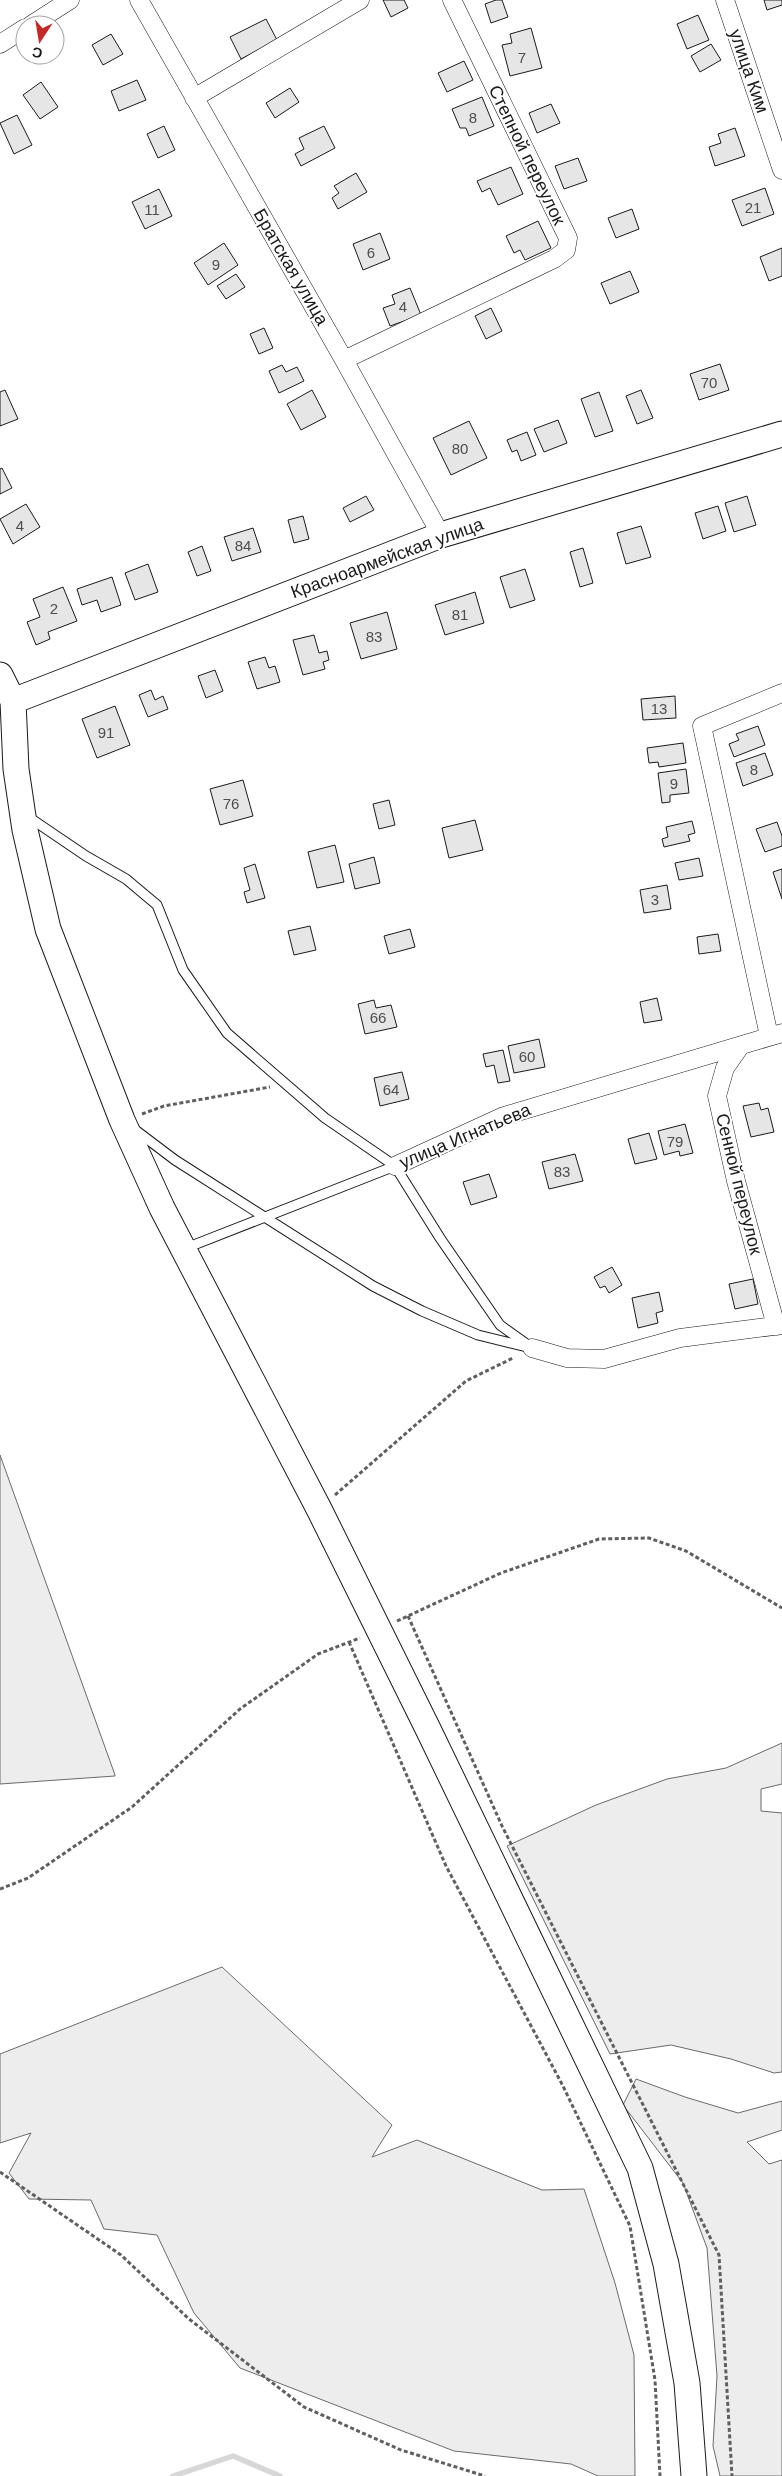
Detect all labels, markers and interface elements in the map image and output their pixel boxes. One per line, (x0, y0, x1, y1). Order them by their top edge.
north arrow (15, 15, 65, 65)
street label: улица Ким (725, 26, 773, 116)
text: С (31, 44, 44, 62)
house number: 7 (518, 49, 526, 66)
street label: Степной переулок (485, 82, 569, 228)
house number: 8 (469, 109, 477, 126)
house number: 21 (745, 199, 761, 216)
house number: 11 (144, 201, 160, 218)
street label: Братская улица (250, 205, 333, 330)
house number: 6 (367, 244, 375, 261)
house number: 9 (212, 256, 220, 273)
house number: 4 (399, 298, 407, 315)
house number: 70 (701, 374, 717, 391)
house number: 80 (452, 440, 468, 457)
street label: Красноармейская улица (288, 513, 487, 602)
house number: 4 (16, 517, 24, 534)
house number: 84 (235, 537, 251, 554)
house number: 2 (50, 600, 58, 617)
house number: 81 (452, 606, 468, 623)
house number: 83 (366, 628, 382, 645)
house number: 13 (651, 700, 667, 717)
house number: 91 (98, 724, 114, 741)
house number: 8 (750, 761, 758, 778)
house number: 9 (670, 775, 678, 792)
house number: 76 (223, 795, 239, 812)
house number: 3 (651, 891, 659, 908)
house number: 66 (370, 1009, 386, 1026)
house number: 60 (519, 1048, 535, 1065)
house number: 64 (383, 1081, 399, 1098)
street label: улица Игнатьева (396, 1099, 535, 1173)
street label: Сенной переулок (712, 1111, 766, 1257)
house number: 79 (667, 1133, 683, 1150)
house number: 83 (554, 1163, 570, 1180)

